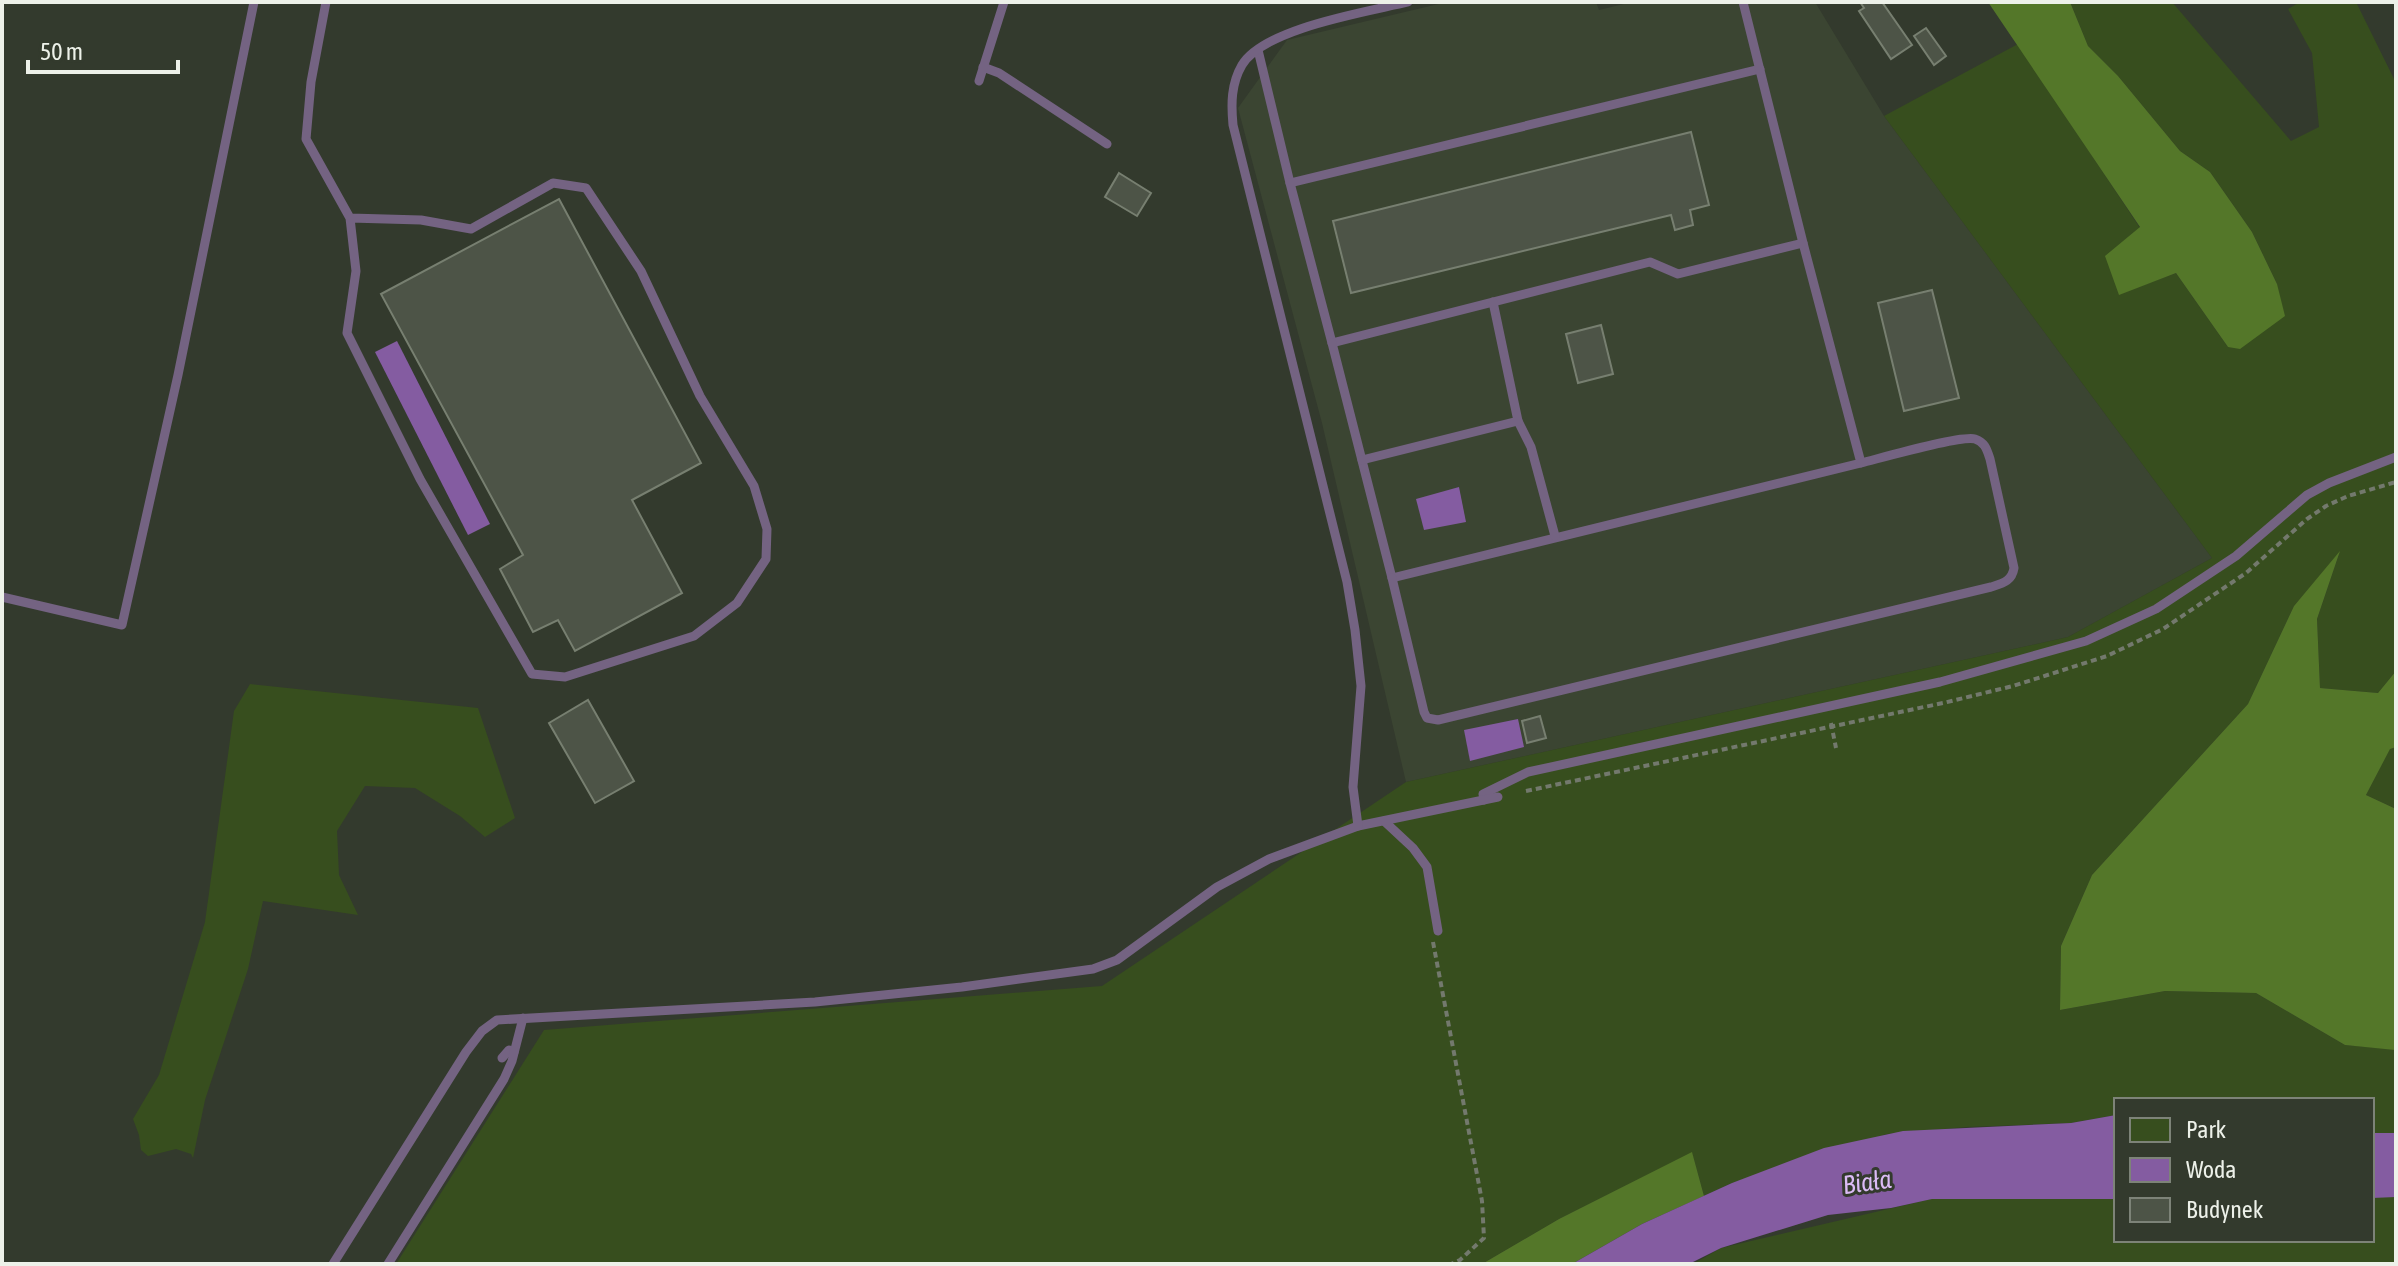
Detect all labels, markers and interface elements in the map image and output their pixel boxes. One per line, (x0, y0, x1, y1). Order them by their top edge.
scale bar (28, 24, 178, 74)
text: 50 m (40, 38, 83, 65)
legend (2114, 1098, 2374, 1242)
text: Park (2186, 1116, 2227, 1143)
text: Woda (2186, 1156, 2237, 1183)
water label: Biała (1841, 1164, 1893, 1200)
text: Budynek (2186, 1196, 2264, 1223)

